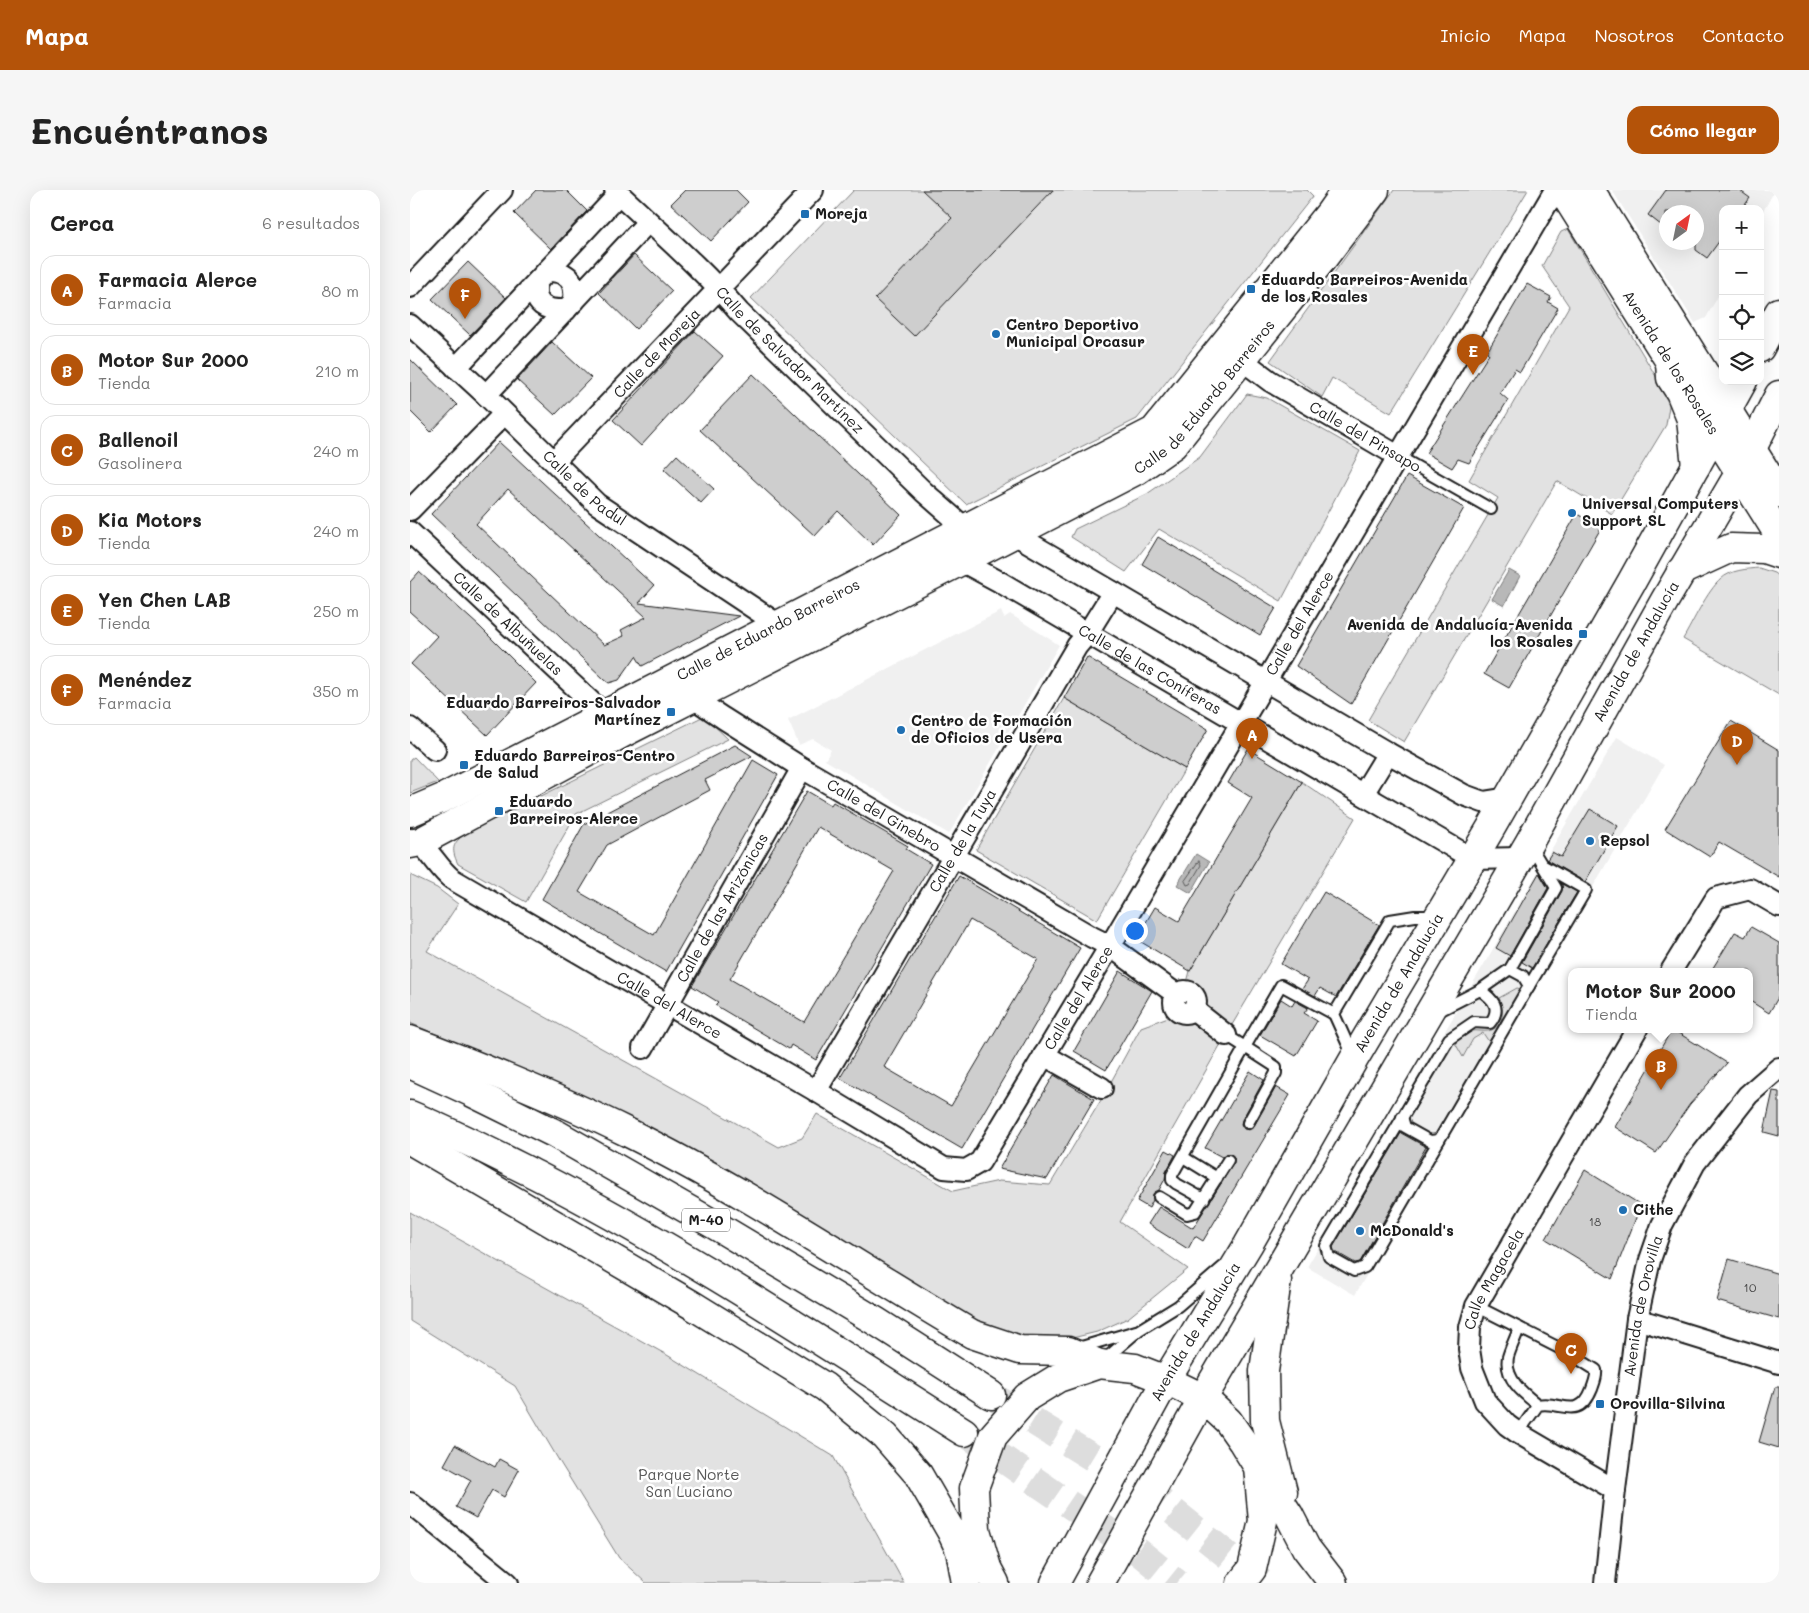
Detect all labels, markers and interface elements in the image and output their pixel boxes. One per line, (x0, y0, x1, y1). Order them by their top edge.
text: Mapa (25, 20, 89, 51)
text: Inicio (1440, 23, 1491, 47)
text: Mapa (1519, 23, 1566, 47)
text: Nosotros (1594, 23, 1674, 47)
text: Contacto (1702, 23, 1784, 47)
button: Cómo llegar (1627, 106, 1779, 154)
text: Encuéntranos (30, 107, 269, 153)
place label: Moreja (815, 203, 868, 223)
north arrow (1659, 205, 1704, 250)
map controls (1719, 205, 1764, 385)
button: + (1719, 205, 1764, 250)
marker: Moreja (799, 208, 811, 220)
text: Cerca (50, 209, 115, 236)
text: 6 resultados (262, 212, 360, 233)
button: − (1719, 250, 1764, 295)
text: Farmacia Alerce (98, 267, 257, 292)
place label: Eduardo Barreiros-Avenida de los Rosales (1261, 269, 1468, 306)
pin: F (449, 278, 481, 319)
text: A (61, 280, 73, 301)
text: 80 m (322, 280, 359, 301)
street label: Calle de Salvador Martínez (712, 282, 869, 437)
marker: Eduardo Barreiros-Avenida de los Rosales (1245, 283, 1257, 295)
street label: Avenida de los Rosales (1619, 286, 1724, 438)
text: Farmacia (98, 292, 172, 313)
button: locate (1719, 295, 1764, 340)
street label: Calle de Moreja (608, 303, 704, 402)
place label: Centro Deportivo Municipal Orcasur (1006, 314, 1145, 351)
street label: Calle de Eduardo Barreiros (1129, 315, 1279, 478)
marker: Centro Deportivo Municipal Orcasur (990, 328, 1002, 340)
pin: E (1457, 334, 1489, 375)
button: layers (1719, 340, 1764, 385)
text: Motor Sur 2000 (98, 347, 248, 372)
text: B (62, 360, 72, 381)
text: 210 m (315, 360, 359, 381)
text: Tienda (98, 372, 151, 393)
street label: Calle del Pinsapo (1306, 396, 1425, 476)
text: Ballenoil (98, 427, 178, 452)
text: C (61, 440, 73, 461)
text: 240 m (313, 440, 359, 461)
street label: Calle de Padul (539, 445, 630, 530)
text: Gasolinera (98, 452, 183, 473)
place label: Universal Computers Support SL (1582, 493, 1739, 530)
text: Kia Motors (98, 507, 202, 532)
marker: Universal Computers Support SL (1566, 507, 1578, 519)
text: D (61, 520, 73, 541)
text: 240 m (313, 520, 359, 541)
text: Tienda (98, 532, 151, 553)
street label: Calle de Albuñuelas (449, 567, 568, 679)
street label: Calle del Alerce (1260, 567, 1338, 679)
street label: Calle de Eduardo Barreiros (673, 574, 863, 685)
street label: Avenida de Andalucía (1588, 577, 1683, 725)
text: Yen Chen LAB (98, 587, 231, 612)
text: E (62, 600, 72, 621)
text: 250 m (313, 600, 359, 621)
text: Tienda (98, 612, 151, 633)
place label: Avenida de Andalucía-Avenida los Rosales (1347, 614, 1573, 651)
street label: Calle de las Coníferas (1075, 619, 1225, 719)
marker: Avenida de Andalucía-Avenida los Rosales (1577, 628, 1589, 640)
text: Menéndez (98, 667, 192, 692)
text: F (62, 680, 72, 701)
text: 350 m (313, 680, 359, 701)
text: Farmacia (98, 692, 172, 713)
place label: Eduardo Barreiros-Salvador Martínez (446, 692, 662, 729)
marker: Eduardo Barreiros-Salvador Martínez (665, 706, 677, 718)
place label: Centro de Formación de Oficios de Usera (911, 710, 1072, 747)
pin: A (1236, 718, 1268, 759)
marker: Centro de Formación de Oficios de Usera (895, 724, 907, 736)
pin: D (1721, 724, 1753, 765)
place label: Eduardo Barreiros-Centro de Salud (474, 745, 675, 782)
marker: Eduardo Barreiros-Centro de Salud (458, 759, 470, 771)
street label: Calle del Ginebro (824, 774, 945, 856)
street label: Calle de la Tuya (924, 785, 1000, 896)
place label: Eduardo Barreiros-Alerce (509, 791, 638, 828)
marker: Eduardo Barreiros-Alerce (493, 805, 505, 817)
street label: Calle de las Arizónicas (671, 829, 772, 986)
place label: Repsol (1600, 830, 1650, 850)
marker: Repsol (1584, 835, 1596, 847)
street label: Avenida de Andalucía (1349, 909, 1447, 1056)
your location (1122, 918, 1148, 944)
street label: Calle del Alerce (1039, 942, 1117, 1053)
street label: Calle del Alerce (614, 966, 726, 1043)
popup (1568, 968, 1753, 1033)
text: Motor Sur 2000 (1585, 978, 1736, 1003)
text: Tienda (1585, 1003, 1638, 1024)
pin: B (1645, 1049, 1677, 1090)
place label: Cithe (1633, 1199, 1674, 1219)
marker: Cithe (1617, 1204, 1629, 1216)
road number: M-40 (682, 1208, 730, 1232)
house number: 18 (1589, 1213, 1601, 1229)
place label: McDonald's (1370, 1220, 1454, 1240)
street label: Calle Magacela (1459, 1224, 1528, 1332)
marker: McDonald's (1354, 1225, 1366, 1237)
street label: Avenida de Orovilla (1619, 1232, 1667, 1378)
street label: Avenida de Andalucía (1145, 1258, 1244, 1404)
house number: 10 (1744, 1279, 1757, 1295)
pin: C (1555, 1333, 1587, 1374)
place label: Orovilla-Silvina (1610, 1393, 1725, 1413)
marker: Orovilla-Silvina (1594, 1398, 1606, 1410)
park label: Parque Norte San Luciano (638, 1464, 740, 1501)

